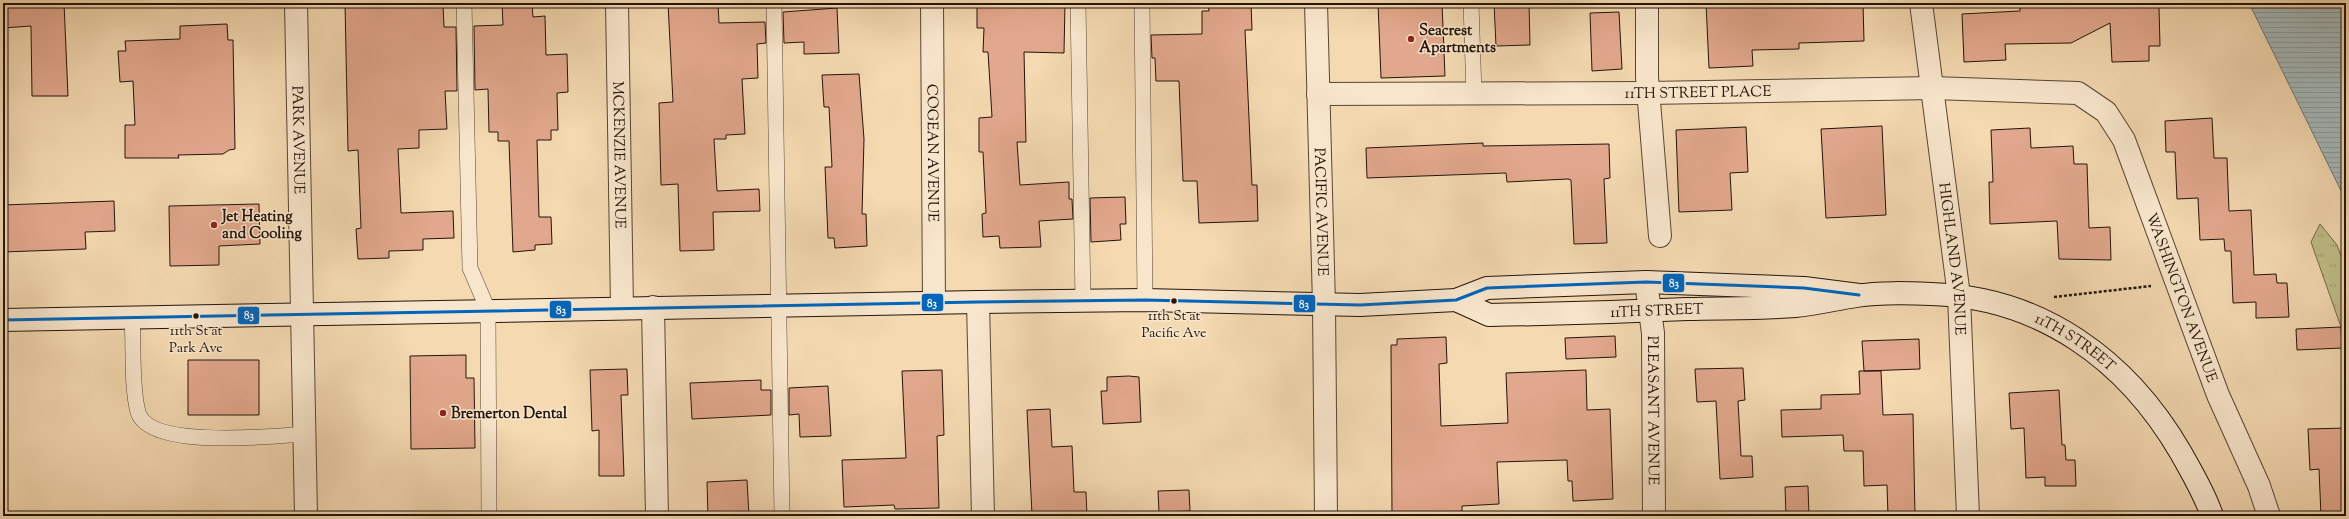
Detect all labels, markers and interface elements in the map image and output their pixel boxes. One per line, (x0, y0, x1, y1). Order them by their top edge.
place label: Seacrest Apartments (1419, 21, 1496, 59)
marker: Seacrest Apartments (1406, 34, 1416, 44)
street label: MCKENZIE AVENUE (606, 81, 630, 229)
street label: 11TH STREET PLACE (1625, 82, 1772, 105)
street label: COGEAN AVENUE (921, 84, 942, 222)
street label: PARK AVENUE (286, 85, 309, 195)
street label: PACIFIC AVENUE (1308, 147, 1332, 277)
street label: HIGHLAND AVENUE (1932, 181, 1970, 336)
place label: Jet Heating and Cooling (221, 207, 302, 245)
street label: WASHINGTON AVENUE (2140, 210, 2221, 386)
marker: Jet Heating and Cooling (209, 220, 219, 230)
line badge: 83 (1662, 273, 1685, 293)
text: 83 (1669, 276, 1680, 292)
line badge: 83 (921, 293, 944, 312)
line badge: 83 (1293, 294, 1316, 313)
text: 83 (927, 296, 938, 312)
marker: 11th St at Pacific Ave (1169, 296, 1179, 306)
text: 83 (1299, 297, 1310, 313)
line badge: 83 (549, 300, 572, 319)
street label: 11TH STREET (1610, 300, 1704, 324)
text: 83 (556, 303, 567, 319)
line badge: 83 (237, 306, 260, 325)
place label: 11th St at Pacific Ave (1141, 307, 1207, 344)
text: 83 (244, 308, 255, 324)
street label: 11TH STREET (2031, 309, 2120, 378)
marker: 11th St at Park Ave (191, 311, 201, 321)
place label: 11th St at Park Ave (169, 322, 223, 359)
street label: PLEASANT AVENUE (1641, 336, 1663, 485)
place label: Bremerton Dental (451, 404, 568, 425)
marker: Bremerton Dental (438, 408, 448, 418)

